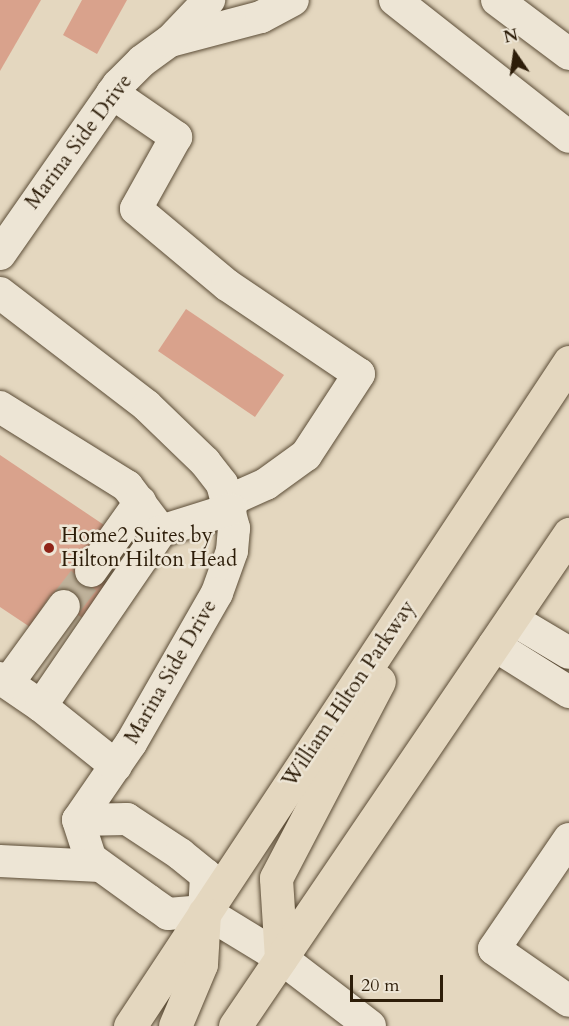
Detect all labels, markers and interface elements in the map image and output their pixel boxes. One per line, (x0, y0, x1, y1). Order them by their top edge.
north arrow (485, 24, 545, 84)
text: N (502, 24, 520, 49)
street label: Marina Side Drive (20, 69, 138, 215)
place label: Home2 Suites by Hilton Hilton Head (61, 523, 237, 573)
marker: Home2 Suites by Hilton Hilton Head (42, 541, 56, 555)
street label: Marina Side Drive (119, 595, 223, 749)
street label: William Hilton Parkway (277, 596, 421, 792)
scale bar (353, 963, 446, 1001)
text: 20 m (361, 973, 400, 998)

